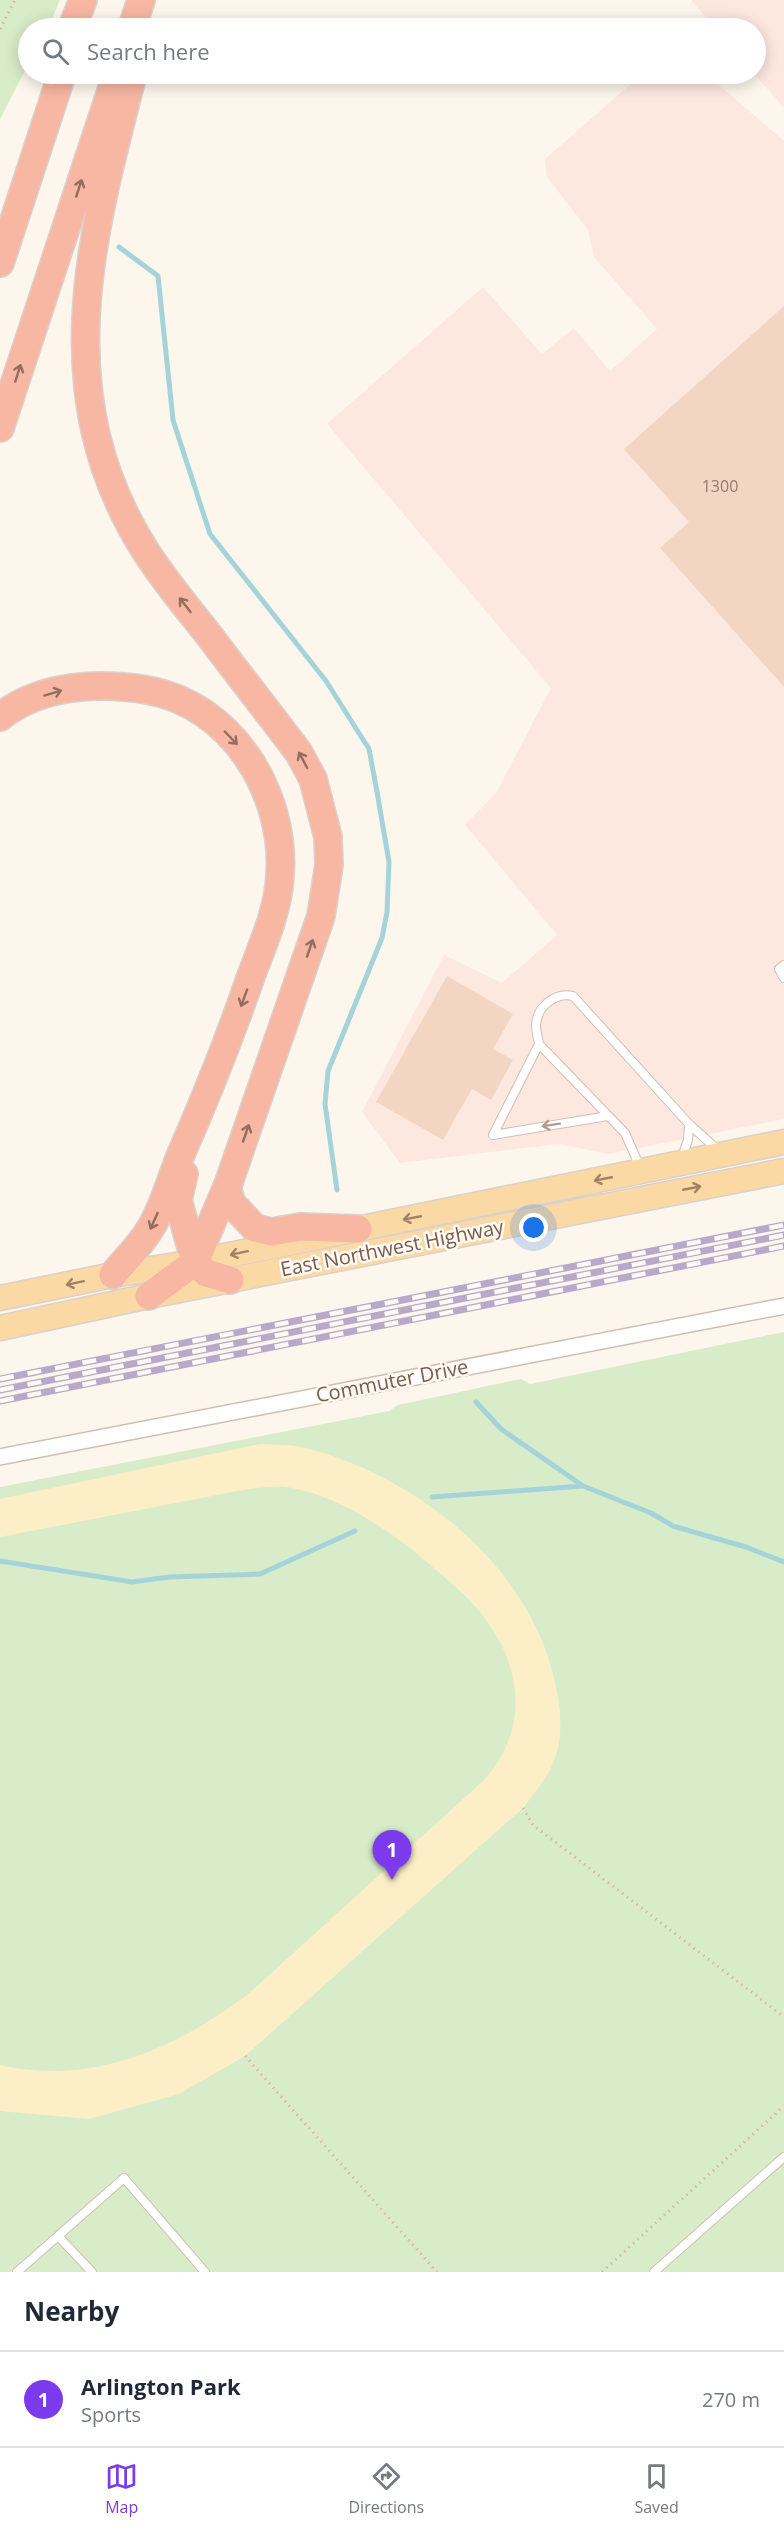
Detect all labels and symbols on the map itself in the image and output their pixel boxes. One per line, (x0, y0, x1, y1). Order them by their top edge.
one-way arrow (75, 179, 86, 198)
one-way arrow (14, 364, 25, 383)
house number: 1300 (702, 475, 738, 497)
one-way arrow (179, 597, 192, 613)
one-way arrow (43, 687, 62, 698)
one-way arrow (224, 731, 239, 746)
one-way arrow (297, 752, 308, 770)
one-way arrow (306, 939, 317, 958)
one-way arrow (237, 988, 248, 1007)
one-way arrow (541, 1120, 561, 1131)
one-way arrow (242, 1124, 253, 1142)
one-way arrow (594, 1174, 614, 1185)
one-way arrow (682, 1182, 701, 1193)
one-way arrow (148, 1211, 159, 1229)
street label: East Northwest Highway (278, 1212, 507, 1282)
one-way arrow (403, 1213, 423, 1224)
your location (519, 1213, 548, 1242)
one-way arrow (229, 1248, 249, 1259)
one-way arrow (66, 1278, 85, 1289)
street label: Commuter Drive (313, 1353, 470, 1409)
pin: 1 (372, 1830, 412, 1880)

